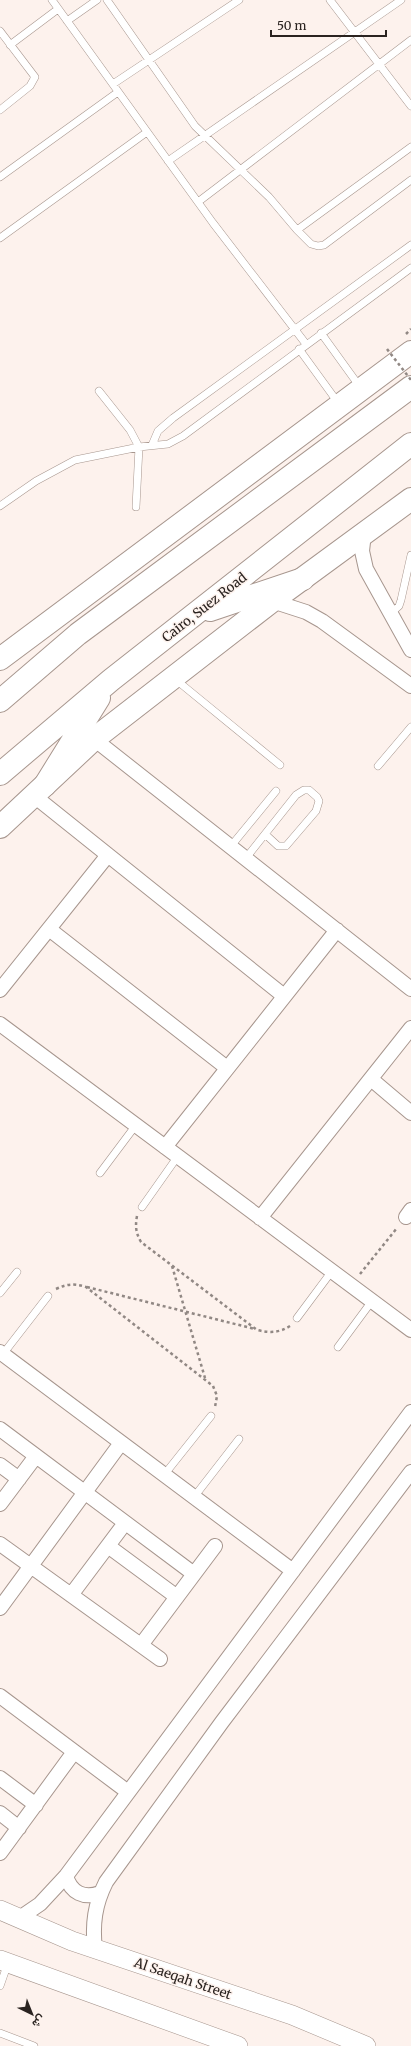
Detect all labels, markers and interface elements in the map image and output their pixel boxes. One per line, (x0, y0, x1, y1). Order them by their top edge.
scale bar (271, 12, 386, 38)
text: 50 m (277, 18, 306, 33)
street label: Cairo, Suez Road (158, 569, 250, 646)
street label: Al Saeqah Street (131, 1954, 234, 2003)
north arrow (12, 1994, 52, 2034)
text: ش (29, 2012, 48, 2031)

